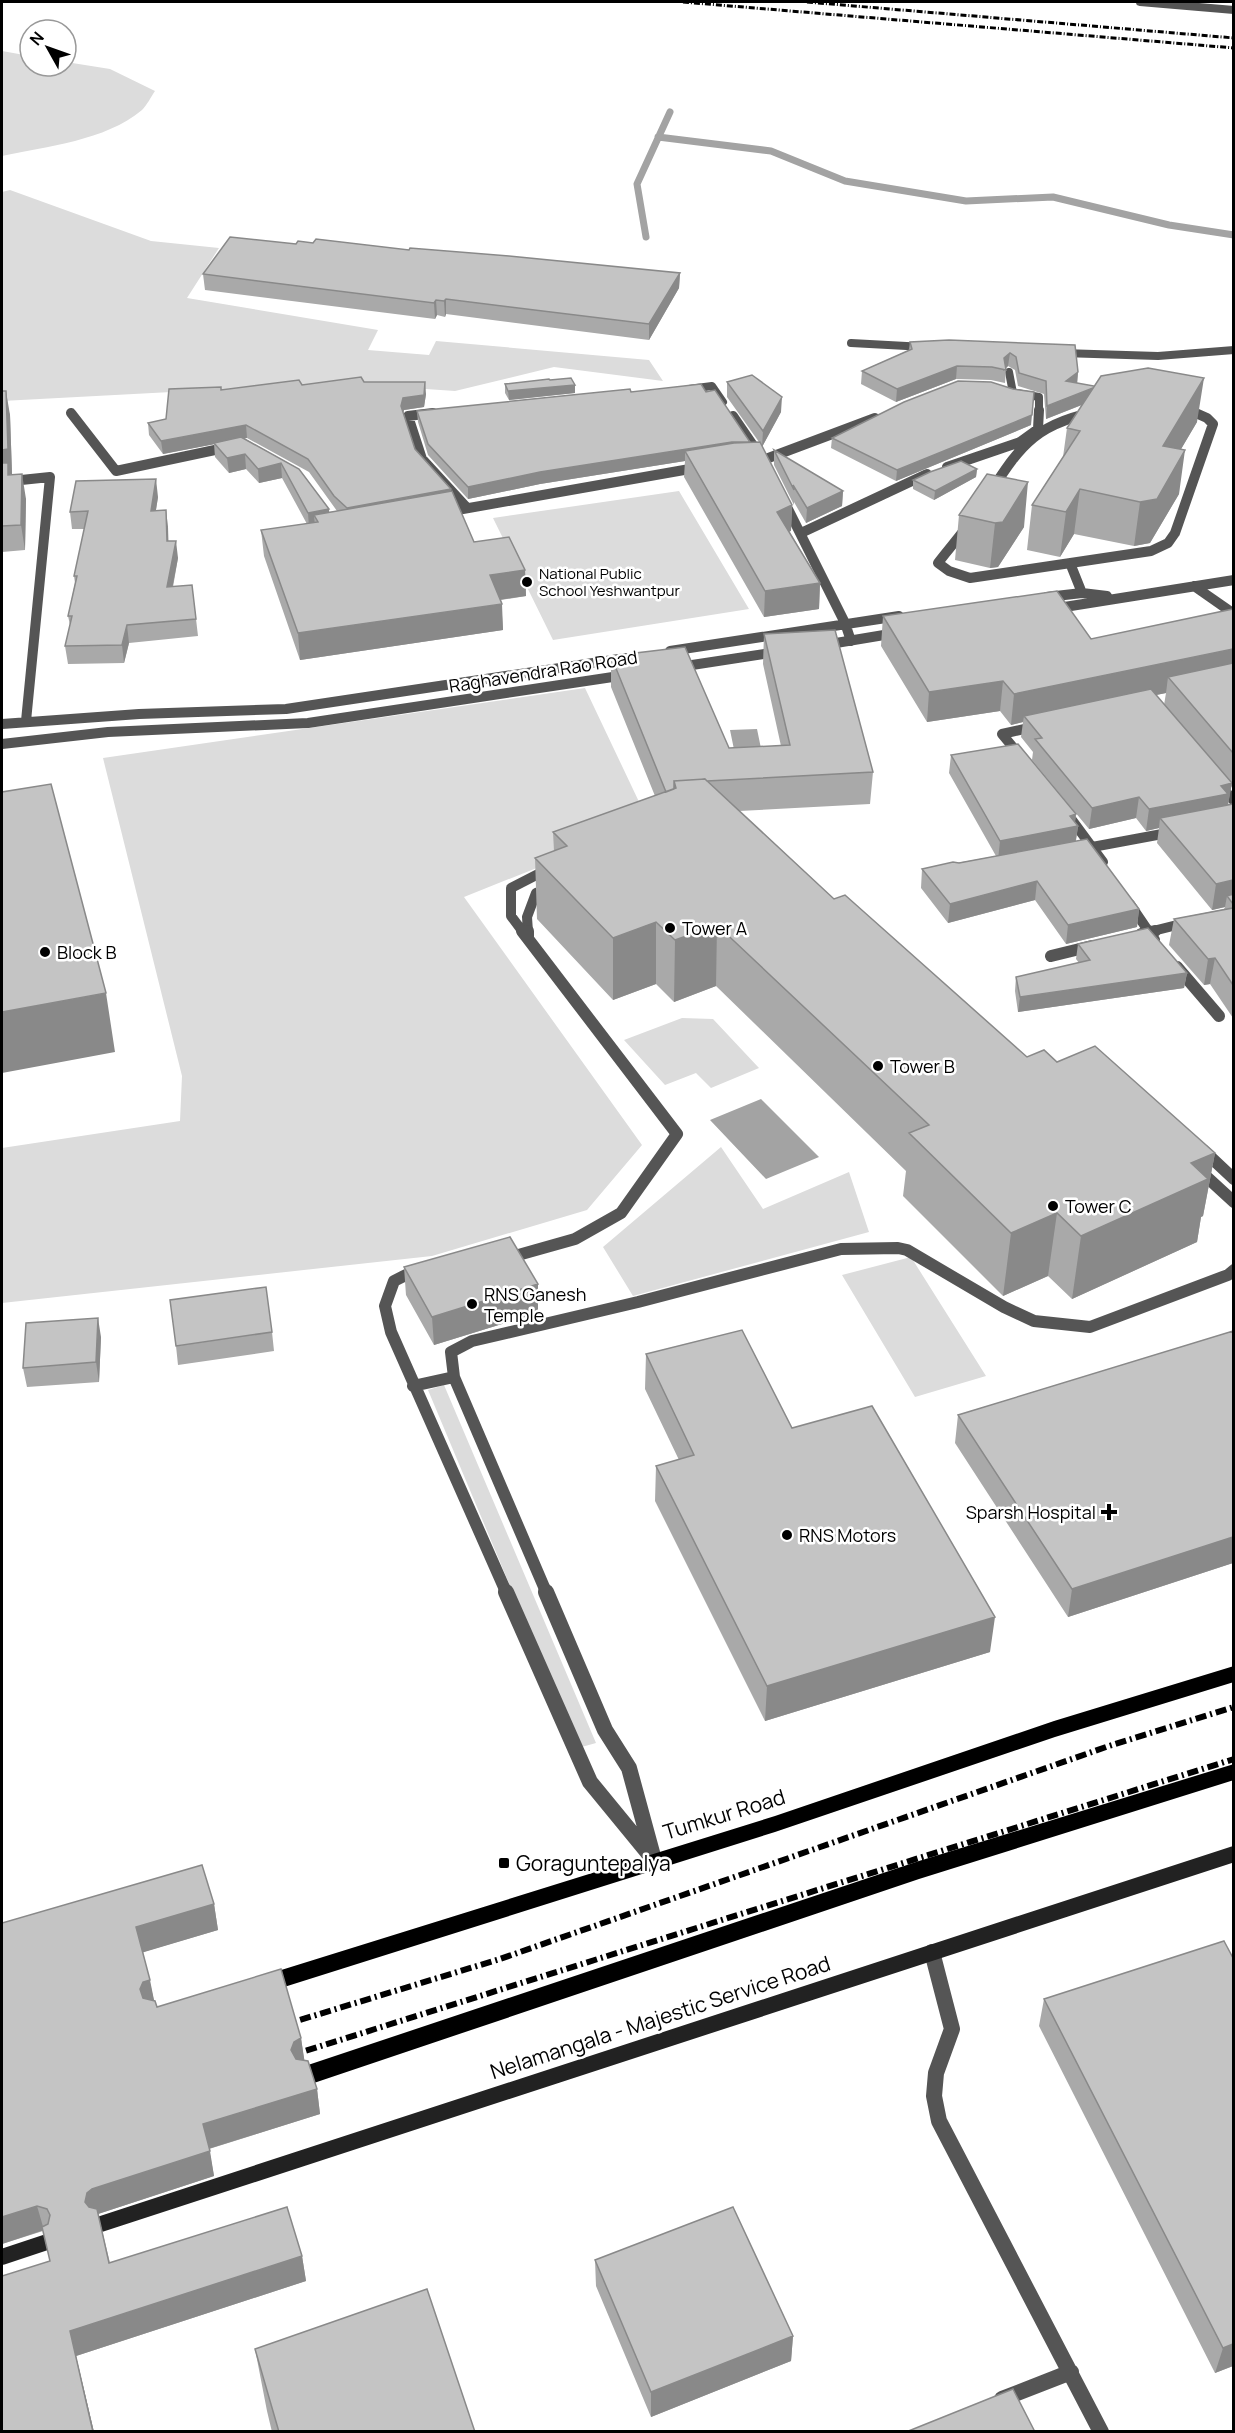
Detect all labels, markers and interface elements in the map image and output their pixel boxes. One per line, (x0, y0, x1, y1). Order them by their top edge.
north arrow (18, 18, 78, 78)
text: N (24, 27, 49, 50)
place label: National Public School Yeshwantpur (539, 563, 681, 601)
marker: National Public School Yeshwantpur (520, 575, 534, 589)
street label: Raghavendra Rao Road (447, 644, 639, 698)
place label: Tower A (682, 916, 748, 940)
marker: Tower A (663, 921, 677, 935)
place label: Block B (57, 940, 116, 964)
marker: Block B (38, 945, 52, 959)
place label: Tower B (890, 1054, 955, 1078)
marker: Tower B (871, 1059, 885, 1073)
place label: Tower C (1065, 1194, 1132, 1218)
marker: Tower C (1046, 1199, 1060, 1213)
place label: RNS Ganesh Temple (484, 1282, 586, 1327)
marker: RNS Ganesh Temple (465, 1297, 479, 1311)
place label: Sparsh Hospital (966, 1500, 1096, 1524)
marker: Sparsh Hospital (1100, 1503, 1118, 1521)
place label: RNS Motors (799, 1523, 896, 1547)
marker: RNS Motors (780, 1528, 794, 1542)
street label: Tumkur Road (660, 1782, 788, 1846)
place label: Goraguntepalya (516, 1849, 671, 1877)
marker: Goraguntepalya (497, 1856, 511, 1870)
street label: Nelamangala - Majestic Service Road (486, 1949, 834, 2085)

